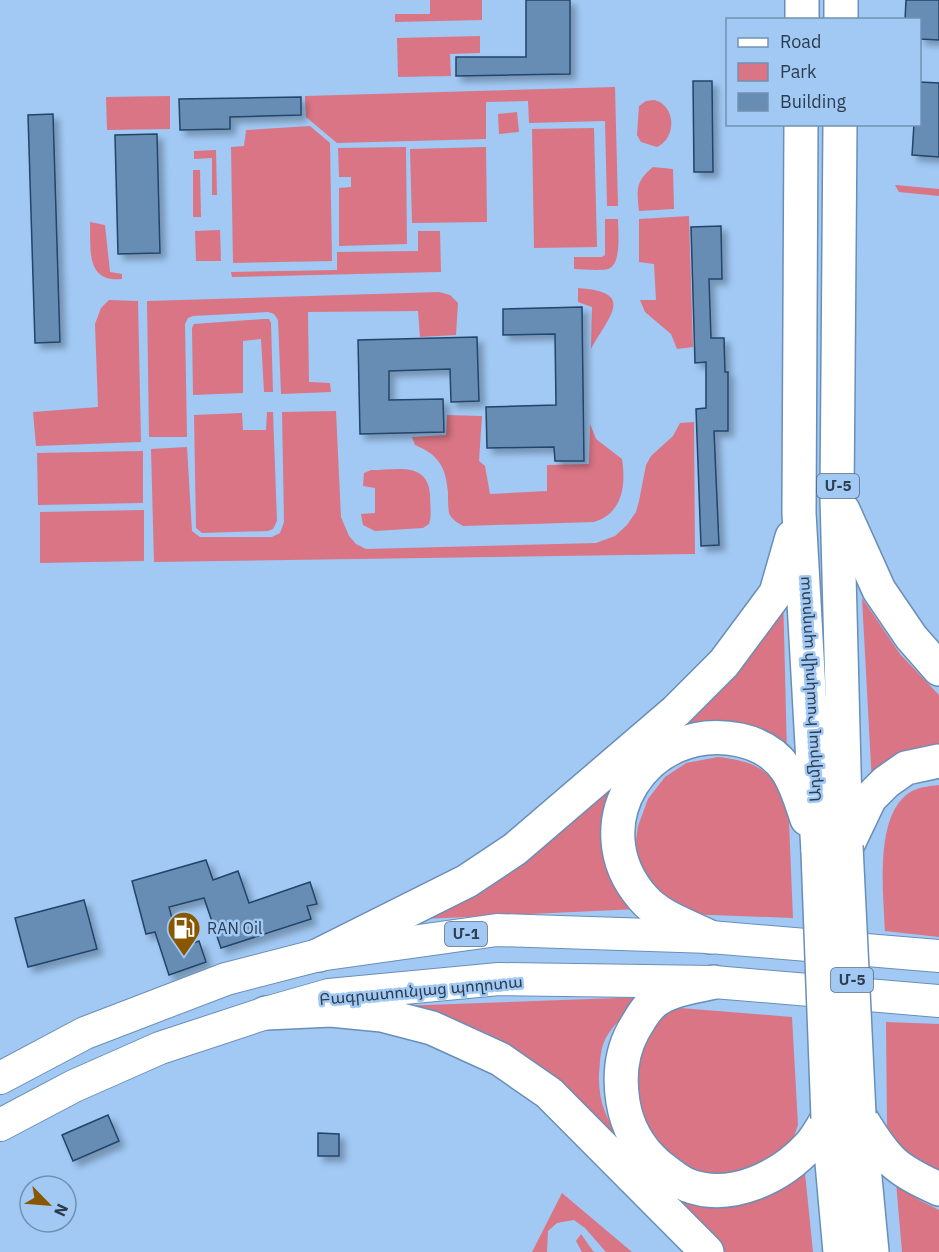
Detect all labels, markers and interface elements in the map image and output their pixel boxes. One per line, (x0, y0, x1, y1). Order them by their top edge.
legend (726, 18, 921, 126)
text: Road (780, 30, 821, 53)
text: Park (780, 60, 817, 83)
text: Building (780, 90, 847, 113)
road number: Մ-5 (817, 474, 859, 498)
street label: Ադմիրալ Իսակովի պողոտա (793, 576, 825, 802)
fuel station icon: RAN Oil (166, 910, 202, 957)
place label: RAN Oil (207, 918, 262, 938)
road number: Մ-1 (445, 922, 487, 946)
road number: Մ-5 (831, 968, 873, 992)
street label: Բագրատունյաց պողոտա (318, 971, 524, 1009)
north arrow (18, 1174, 78, 1234)
text: N (50, 1201, 73, 1220)

